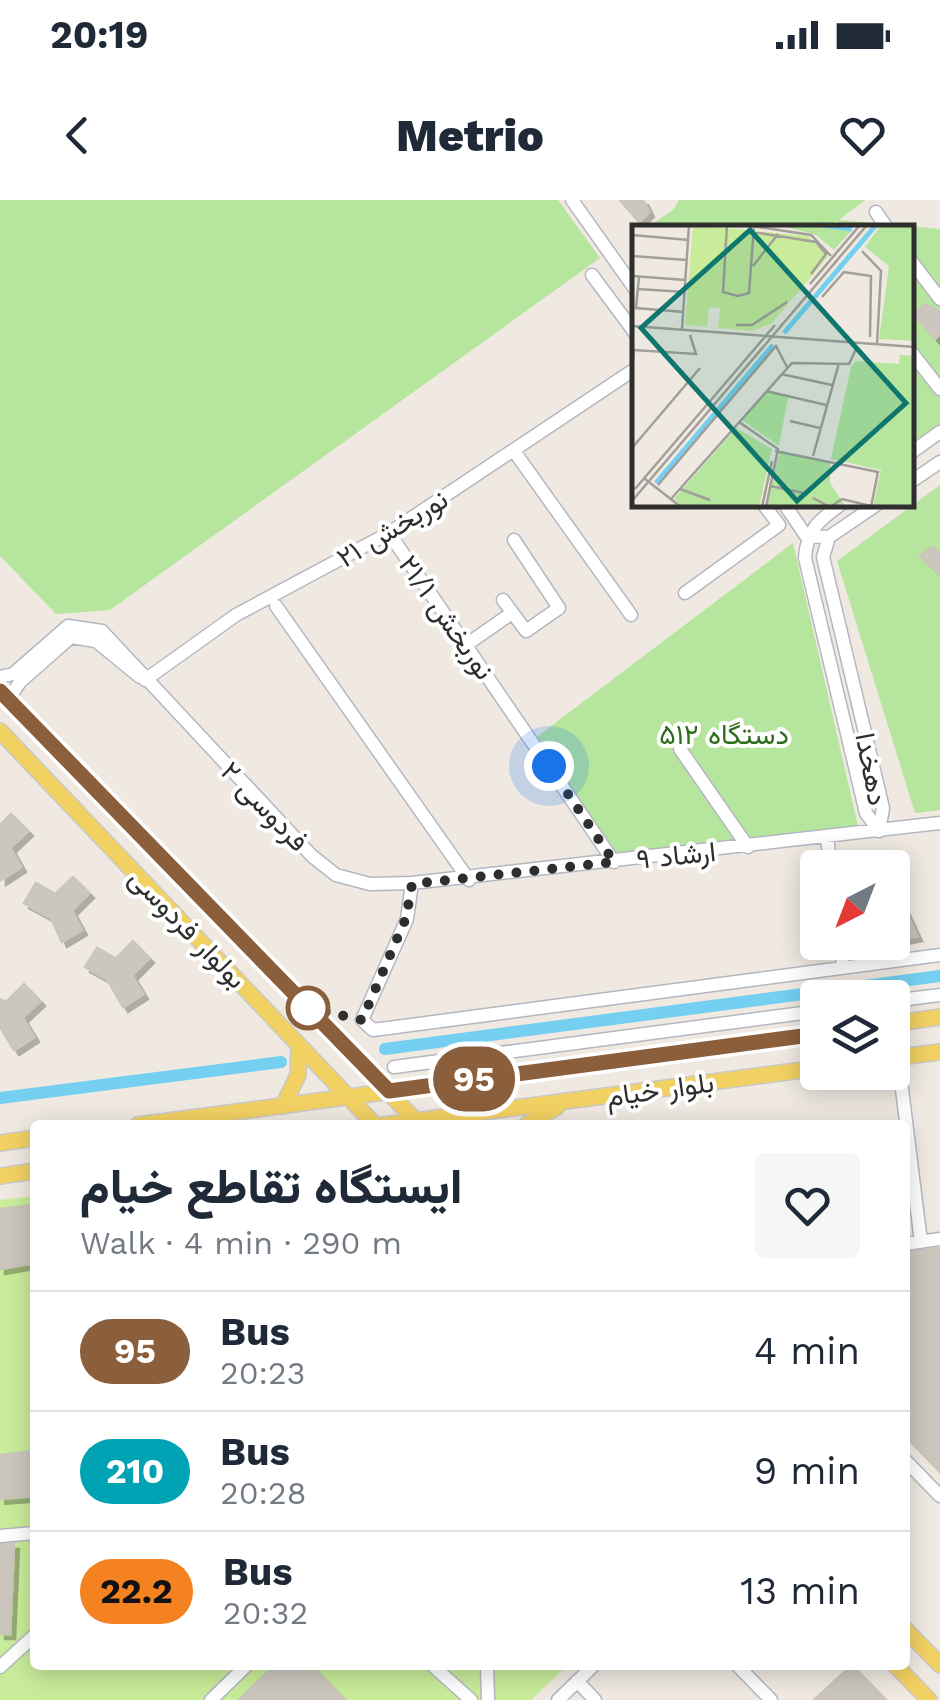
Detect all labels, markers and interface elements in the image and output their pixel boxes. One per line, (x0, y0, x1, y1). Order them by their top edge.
text: 20:19 (50, 13, 148, 57)
icon: back (50, 108, 105, 163)
icon: heart (835, 108, 890, 163)
text: Metrio (396, 109, 544, 162)
inset map (632, 225, 915, 508)
street label: نوربخش ۲۱ (331, 482, 454, 575)
street label: نوربخش ۲۱/۱ (391, 549, 501, 686)
park label: ۵۱۲ دستگاه (659, 718, 789, 751)
street label: دهخدا (848, 730, 895, 808)
your location (524, 741, 574, 791)
street label: فردوسی ۲ (213, 755, 315, 859)
street label: ارشاد ۹ (635, 835, 718, 877)
north arrow (800, 850, 910, 960)
map controls (800, 850, 910, 1090)
street label: بولوار فردوسی (121, 861, 253, 996)
button: layers (800, 980, 910, 1090)
unlabelled marker (287, 987, 329, 1029)
line badge: 95 (429, 1046, 519, 1112)
text: 95 (453, 1058, 495, 1100)
street label: بلوار خیام (604, 1066, 716, 1115)
button: heart (755, 1153, 860, 1258)
text: ایستگاه تقاطع خیام (80, 1158, 462, 1215)
text: Walk · 4 min · 290 m (80, 1224, 402, 1262)
text: Bus (220, 1310, 290, 1354)
text: 4 min (754, 1329, 860, 1373)
text: 95 (114, 1330, 156, 1372)
text: 20:23 (220, 1354, 305, 1392)
text: Bus (220, 1430, 290, 1474)
text: 9 min (754, 1449, 860, 1493)
text: 210 (106, 1450, 164, 1492)
text: 20:28 (220, 1474, 306, 1512)
text: Bus (223, 1550, 293, 1594)
text: 13 min (740, 1569, 860, 1613)
text: 22.2 (100, 1570, 173, 1612)
text: 20:32 (223, 1594, 308, 1632)

